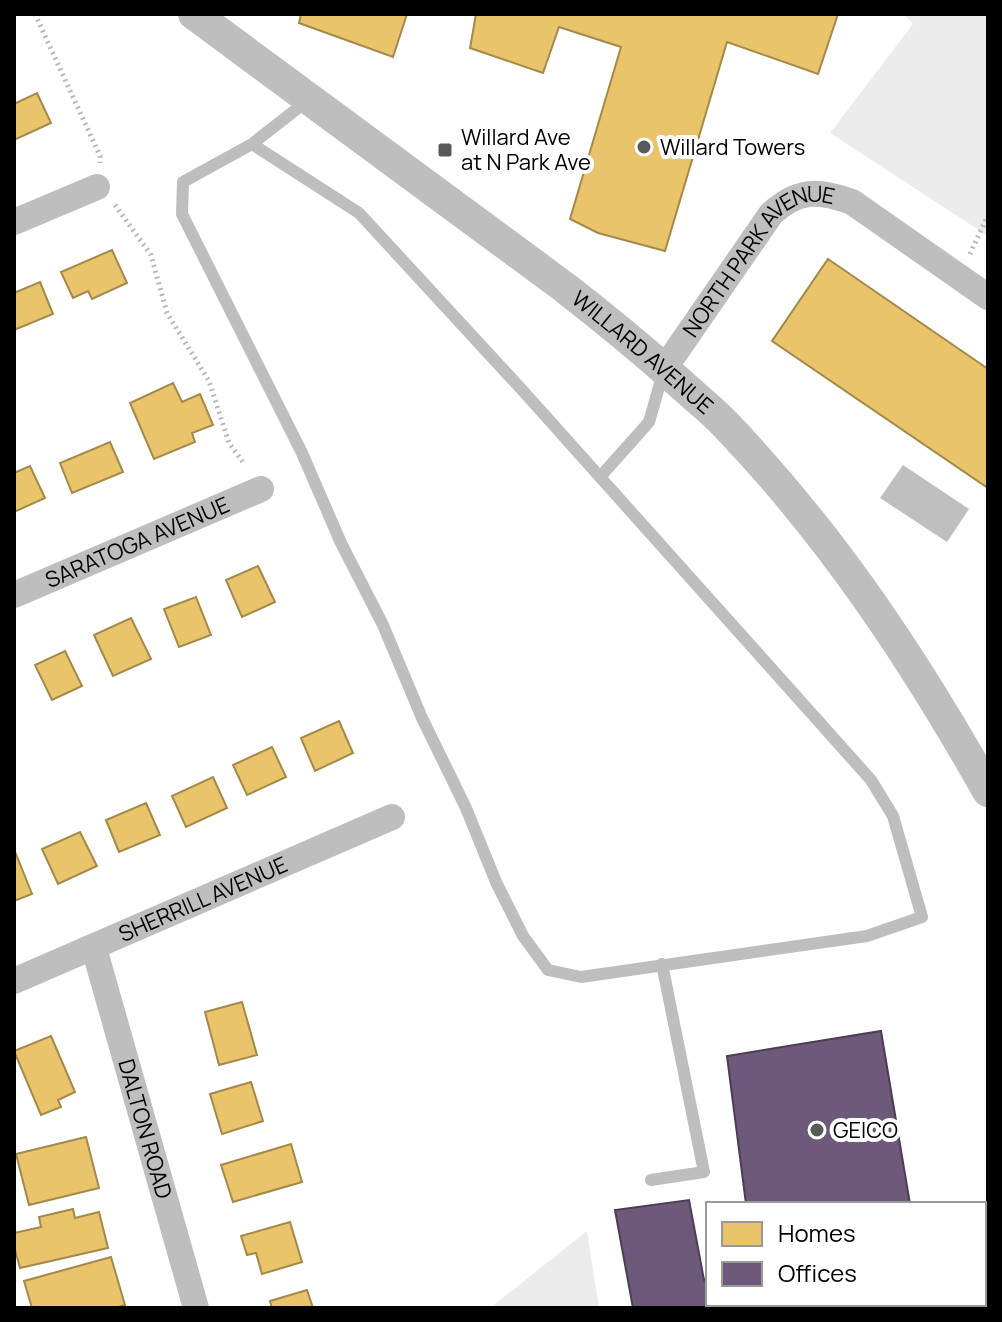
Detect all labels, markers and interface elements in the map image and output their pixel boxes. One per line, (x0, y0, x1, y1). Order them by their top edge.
place label: Willard Ave at N Park Ave (461, 122, 591, 177)
place label: Willard Towers (660, 132, 805, 162)
marker: Willard Towers (635, 138, 653, 156)
marker: Willard Ave at N Park Ave (436, 141, 454, 159)
street label: NORTH PARK AVENUE (676, 179, 838, 343)
street label: WILLARD AVENUE (566, 284, 720, 421)
street label: SARATOGA AVENUE (40, 489, 234, 595)
street label: SHERRILL AVENUE (114, 849, 292, 949)
street label: DALTON ROAD (111, 1056, 179, 1202)
place label: GEICO (833, 1115, 898, 1145)
marker: GEICO (808, 1121, 826, 1139)
legend (706, 1202, 986, 1306)
text: Homes (778, 1216, 856, 1249)
text: Offices (778, 1256, 857, 1289)

